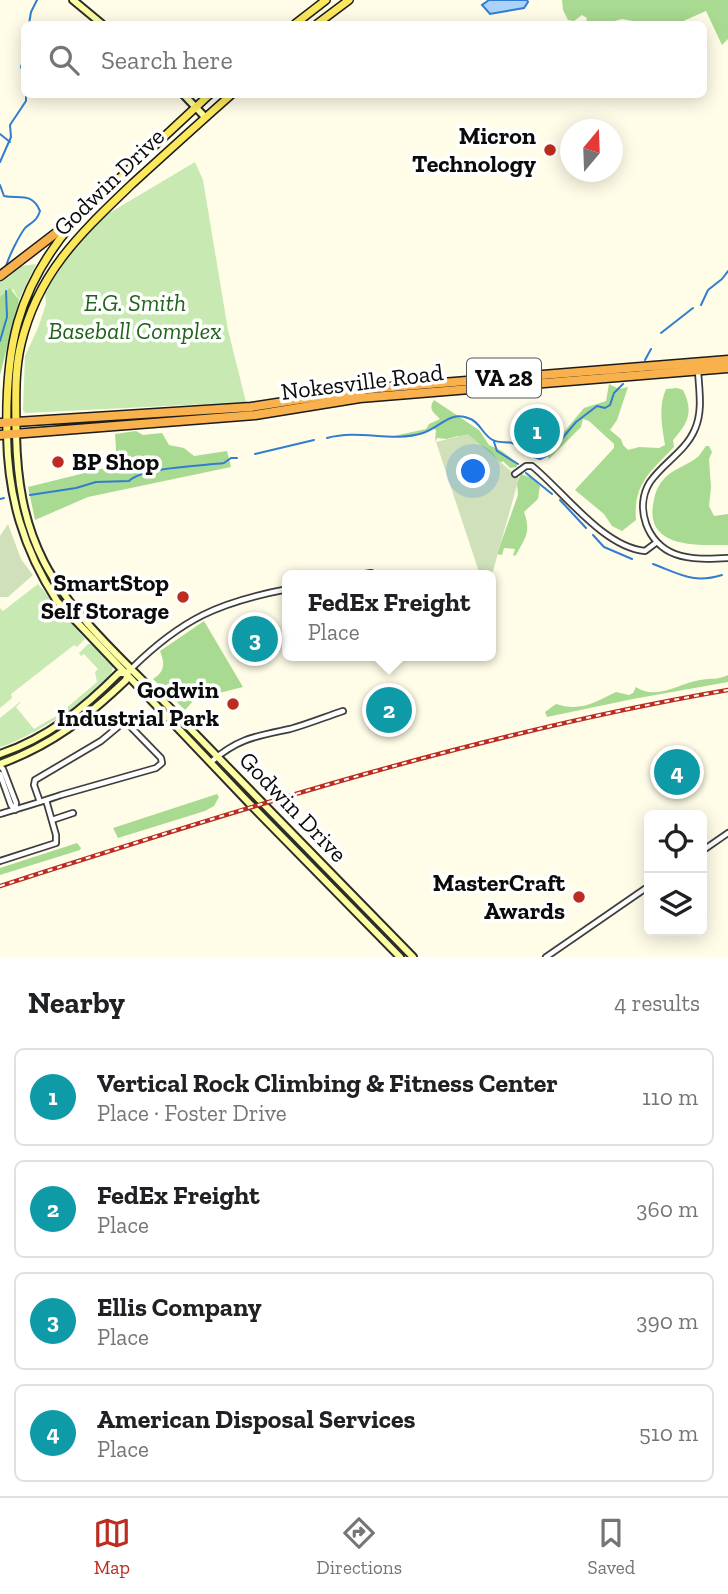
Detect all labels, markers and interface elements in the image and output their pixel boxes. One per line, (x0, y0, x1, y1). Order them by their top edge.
search box (21, 21, 707, 98)
icon: search (45, 41, 83, 79)
text: Search here (101, 44, 233, 76)
north arrow (560, 119, 623, 182)
place label: Micron Technology (412, 121, 536, 178)
street label: Godwin Drive (47, 122, 170, 242)
marker: Micron Technology (542, 142, 558, 158)
park label: E.G. Smith Baseball Complex (48, 288, 222, 345)
street label: Nokesville Road (279, 357, 445, 406)
road number: VA 28 (467, 358, 541, 398)
pin: 1 (514, 405, 560, 457)
place label: BP Shop (72, 447, 159, 476)
marker: BP Shop (50, 454, 66, 470)
your location (456, 454, 490, 488)
place label: SmartStop Self Storage (41, 568, 169, 625)
popup (282, 570, 496, 661)
text: FedEx Freight (308, 586, 470, 618)
marker: SmartStop Self Storage (175, 589, 191, 605)
pin: 3 (232, 613, 278, 665)
text: Place (308, 618, 360, 646)
place label: Godwin Industrial Park (57, 675, 219, 732)
pin: 2 (366, 684, 412, 736)
marker: Godwin Industrial Park (225, 696, 241, 712)
street label: Godwin Drive (233, 745, 353, 868)
pin: 4 (654, 746, 700, 798)
map controls (644, 810, 707, 936)
button: locate (644, 810, 707, 873)
place label: MasterCraft Awards (433, 868, 565, 925)
button: layers (644, 873, 707, 936)
marker: MasterCraft Awards (571, 889, 587, 905)
text: Nearby (28, 985, 125, 1021)
text: 4 results (614, 989, 700, 1017)
text: Vertical Rock Climbing & Fitness Center (97, 1067, 558, 1099)
text: 1 (48, 1083, 58, 1111)
text: 110 m (642, 1083, 698, 1111)
text: Place · Foster Drive (97, 1099, 287, 1127)
text: FedEx Freight (97, 1179, 260, 1211)
text: 2 (47, 1195, 59, 1223)
text: 360 m (636, 1195, 698, 1223)
text: Place (97, 1211, 149, 1239)
text: Ellis Company (97, 1291, 262, 1323)
text: 3 (47, 1307, 59, 1335)
text: 390 m (636, 1307, 698, 1335)
text: Place (97, 1323, 149, 1351)
text: American Disposal Services (97, 1403, 416, 1435)
text: 4 (46, 1419, 60, 1447)
text: 510 m (639, 1419, 698, 1447)
text: Place (97, 1435, 149, 1463)
tab: Map (93, 1514, 131, 1579)
tab: Directions (316, 1514, 402, 1579)
tab: Saved (588, 1514, 635, 1579)

